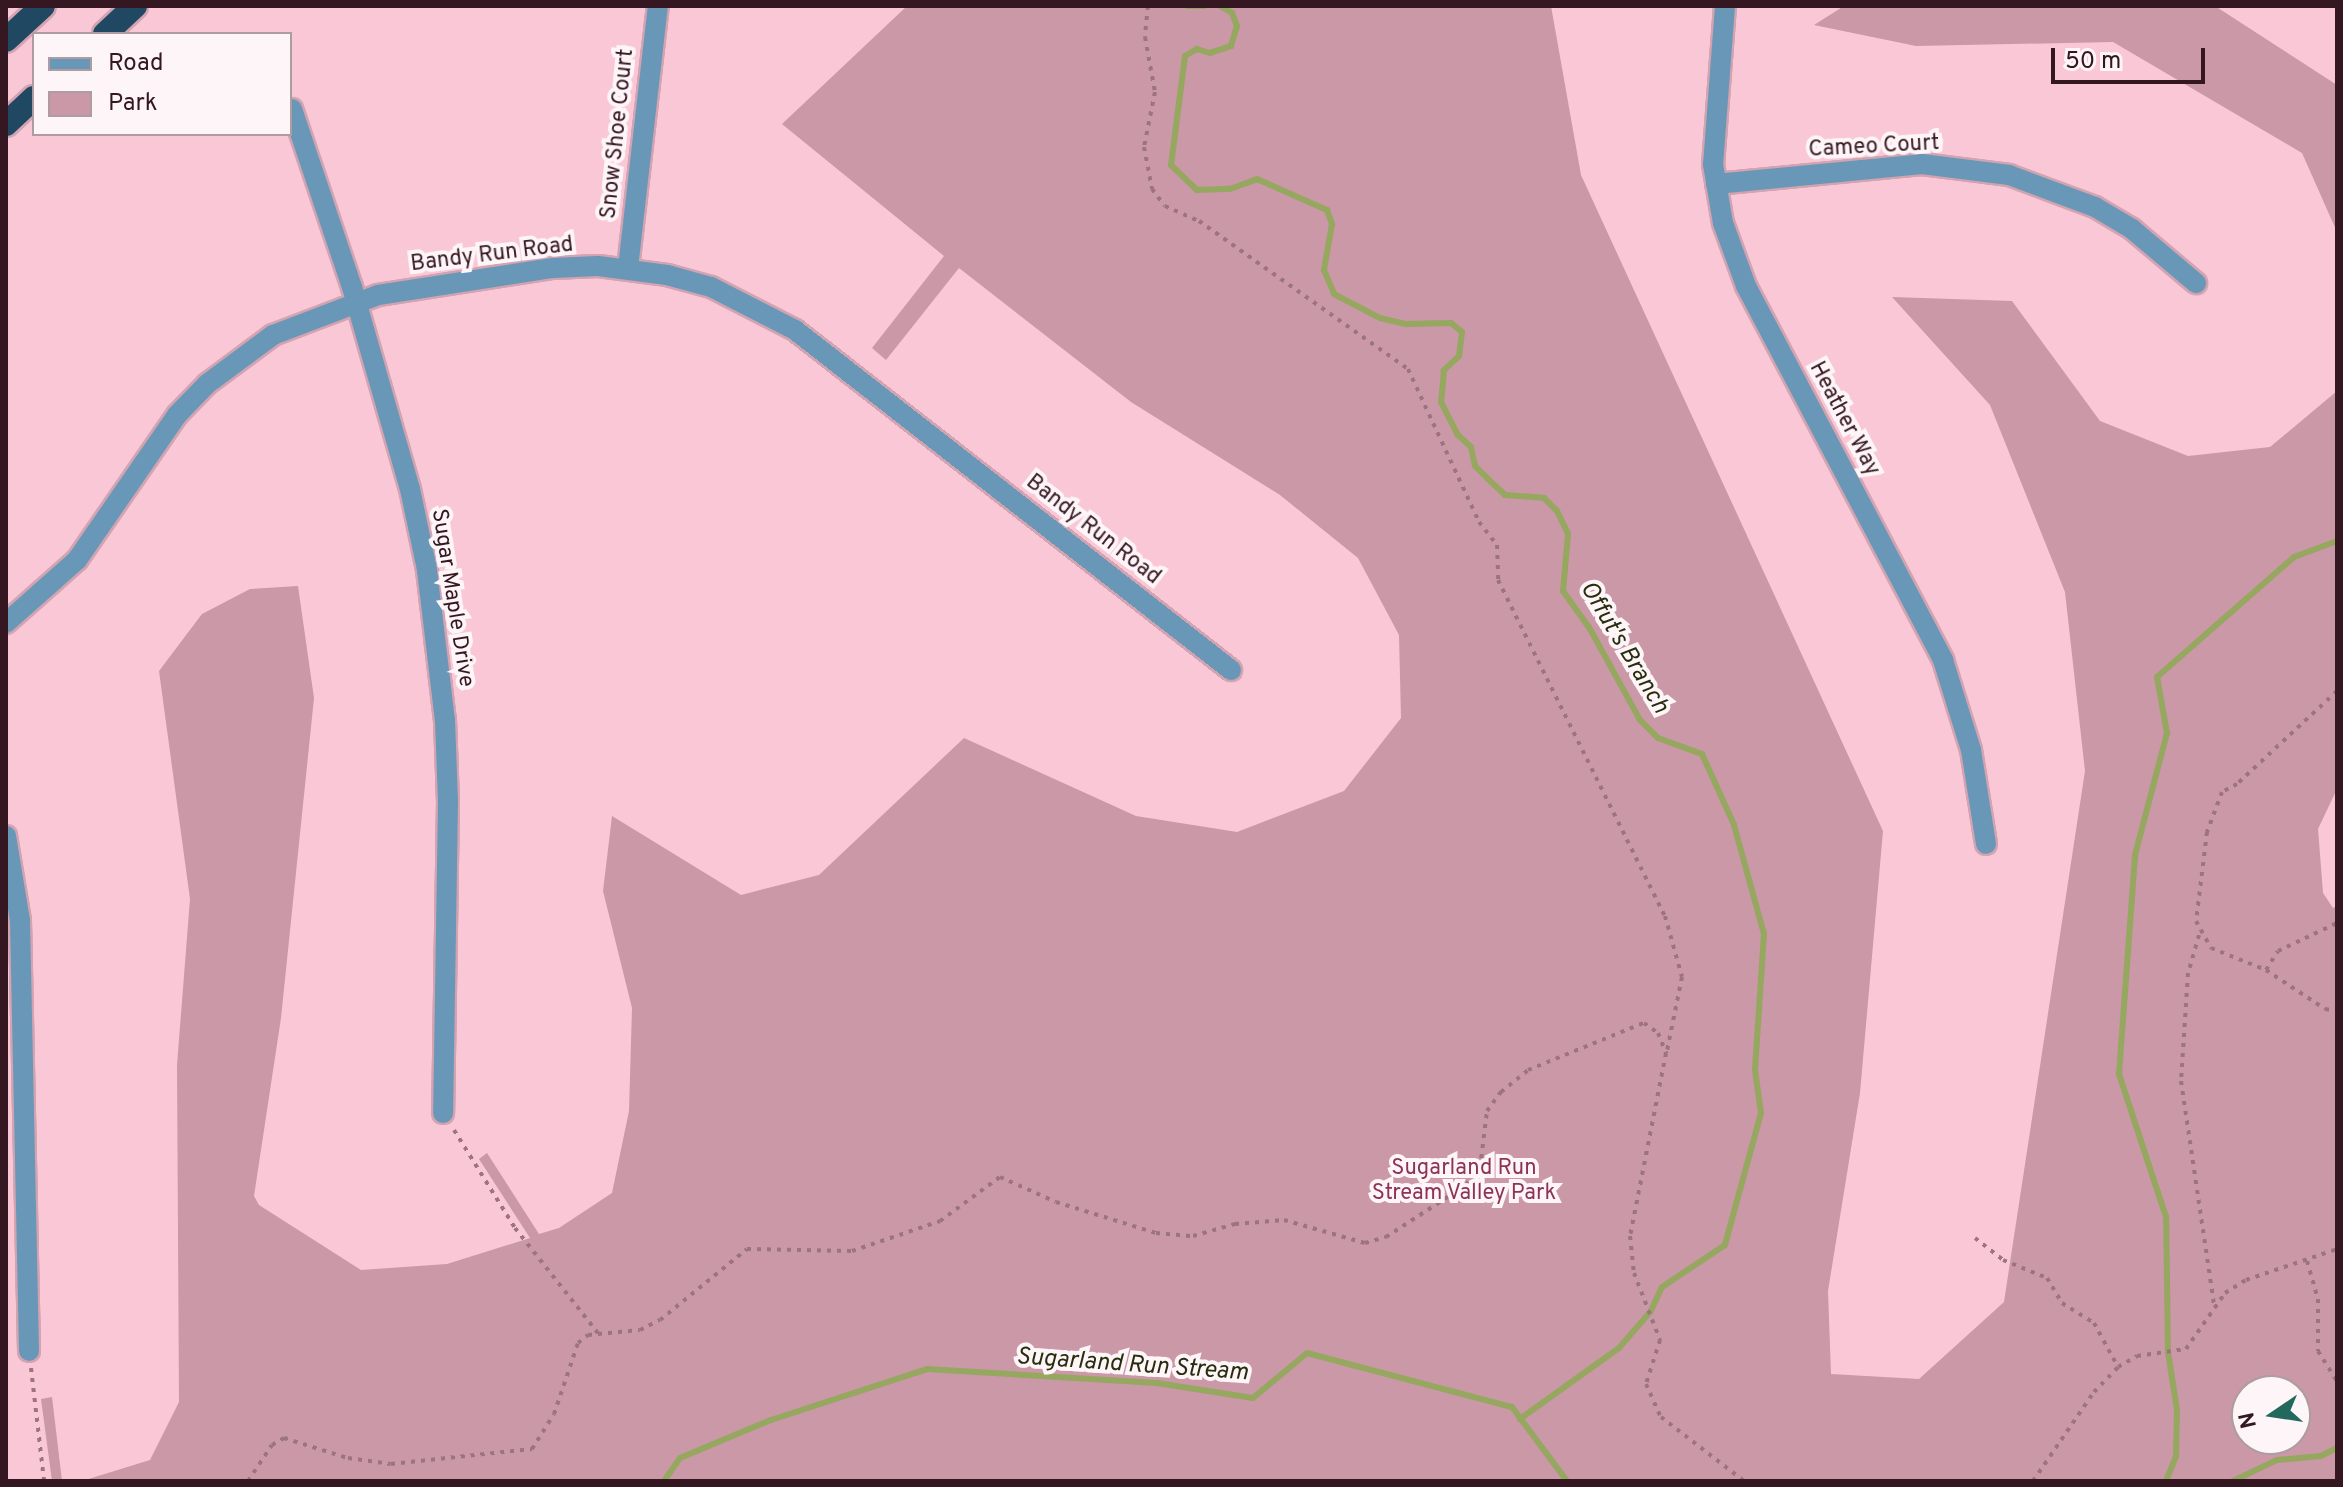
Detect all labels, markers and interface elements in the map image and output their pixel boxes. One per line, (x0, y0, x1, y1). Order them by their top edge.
legend (32, 32, 292, 136)
scale bar (2055, 32, 2209, 82)
text: 50 m (2065, 47, 2121, 77)
street label: Snow Shoe Court (596, 48, 640, 220)
text: Road (108, 49, 164, 79)
text: Park (108, 89, 158, 119)
street label: Cameo Court (1808, 130, 1940, 164)
street label: Bandy Run Road (409, 232, 575, 278)
street label: Heather Way (1803, 357, 1885, 481)
street label: Bandy Run Road (1020, 469, 1166, 591)
street label: Sugar Maple Drive (425, 507, 479, 689)
water label: Offut's Branch (1572, 577, 1674, 719)
park label: Sugarland Run Stream Valley Park (1371, 1155, 1557, 1206)
water label: Sugarland Run Stream (1015, 1344, 1249, 1388)
north arrow (2231, 1375, 2311, 1455)
text: N (2234, 1409, 2264, 1431)

